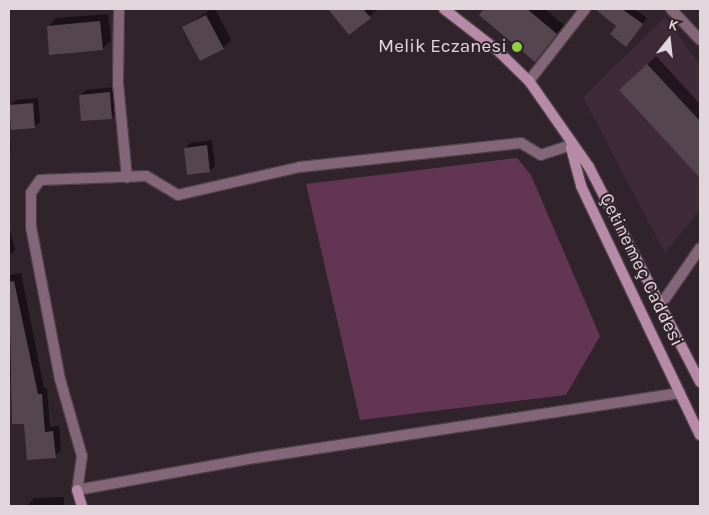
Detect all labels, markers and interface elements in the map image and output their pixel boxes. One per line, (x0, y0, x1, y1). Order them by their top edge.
north arrow (644, 15, 694, 65)
text: K (667, 16, 680, 35)
place label: Melik Eczanesi (378, 36, 507, 58)
marker: Melik Eczanesi (511, 41, 523, 53)
street label: Çetinemeç Caddesi (594, 190, 688, 350)

